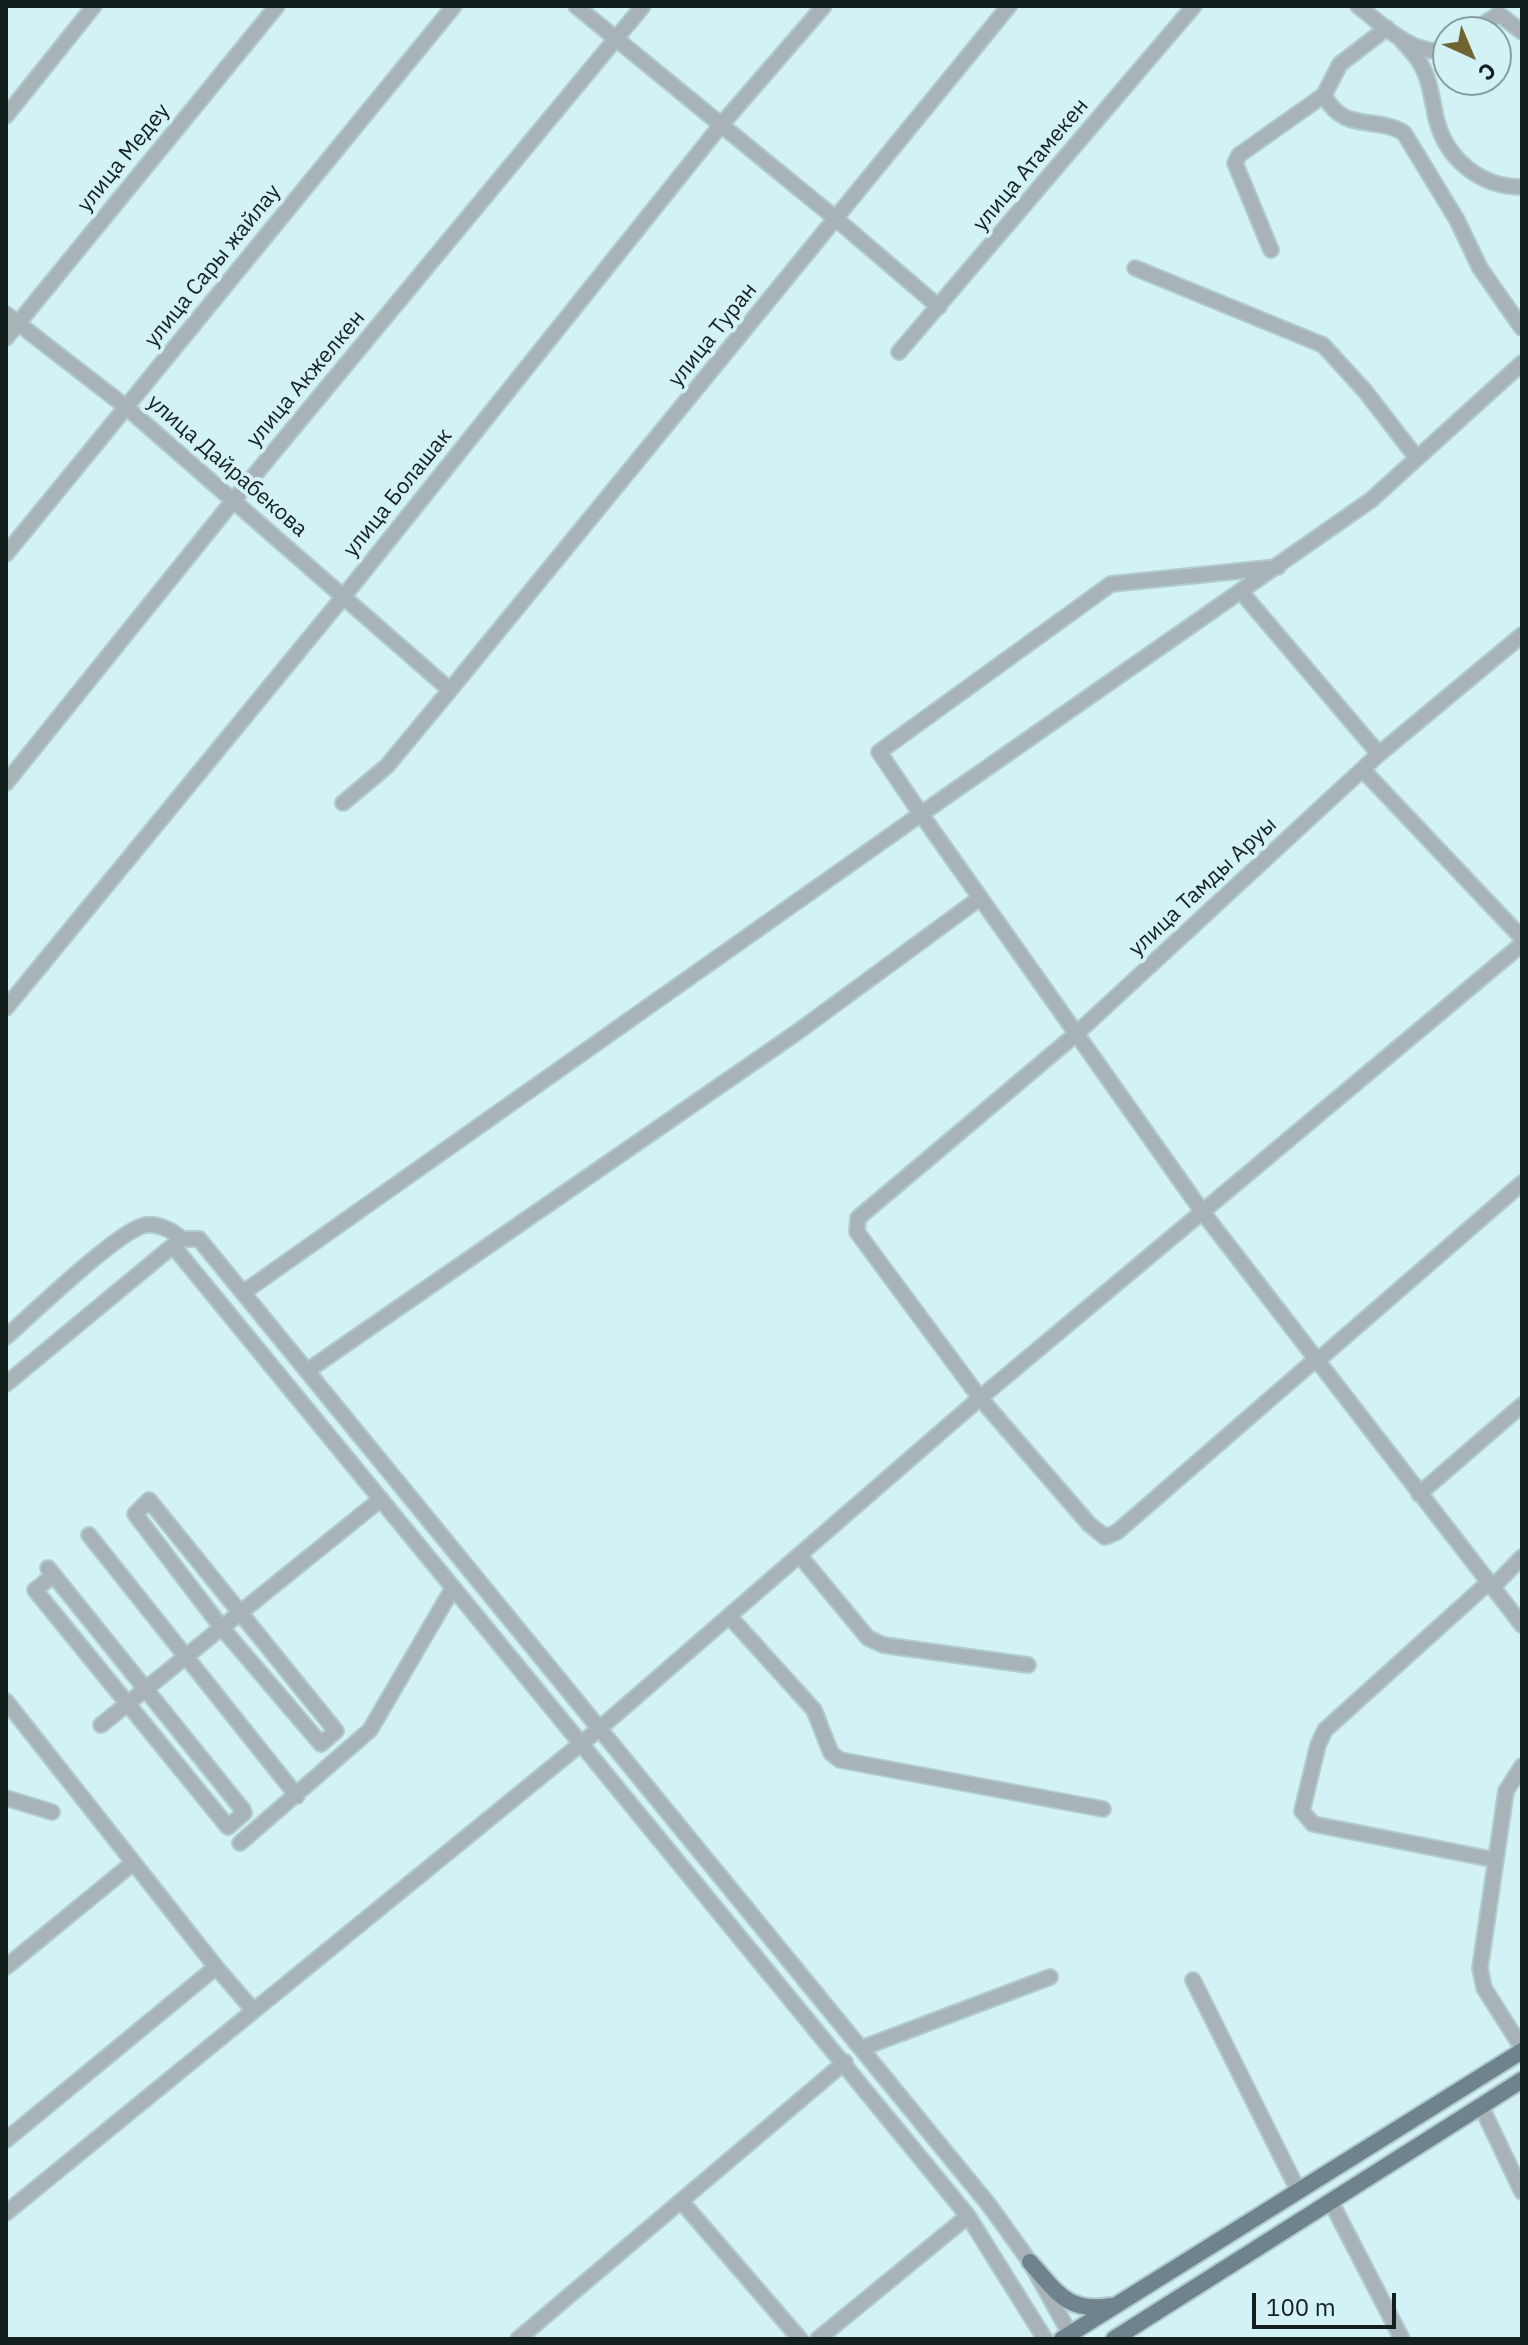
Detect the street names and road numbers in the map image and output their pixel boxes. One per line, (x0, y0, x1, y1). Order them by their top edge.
street label: улица Атамекен (968, 93, 1094, 237)
street label: улица Медеу (72, 98, 176, 218)
street label: улица Сары жайлау (139, 179, 287, 353)
street label: улица Туран (663, 278, 763, 392)
street label: улица Акжелкен (241, 305, 371, 453)
street label: улица Дайрабекова (141, 389, 313, 543)
street label: улица Болашак (338, 423, 458, 563)
street label: улица Тамды Аруы (1124, 812, 1282, 962)

